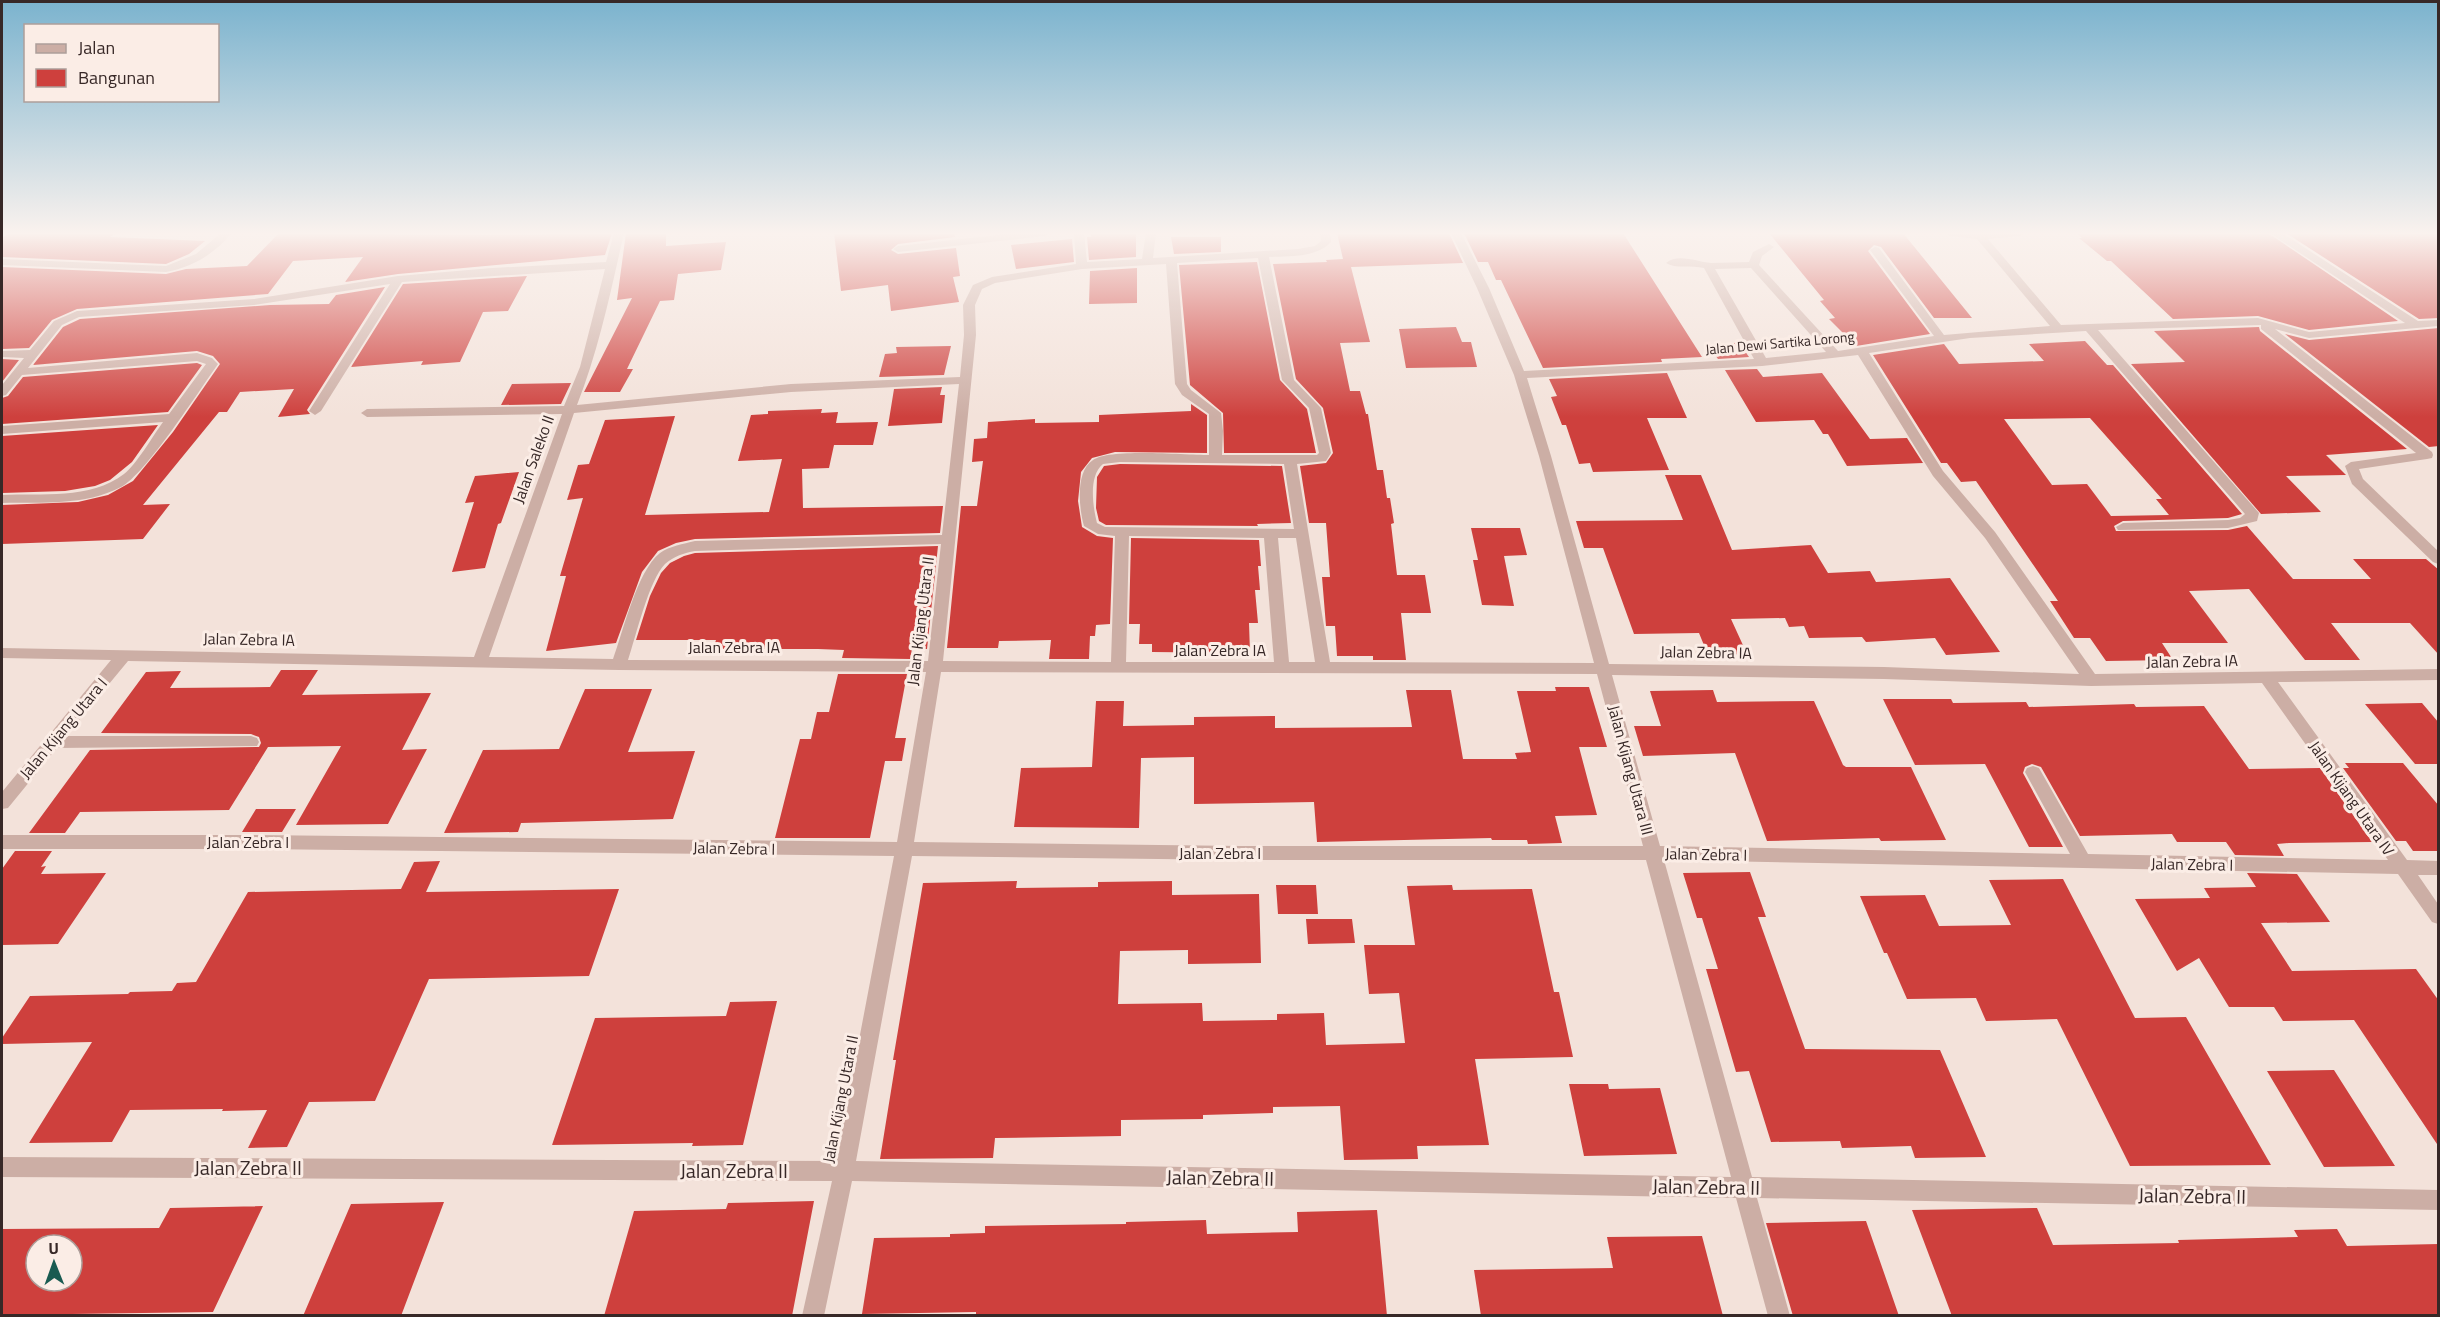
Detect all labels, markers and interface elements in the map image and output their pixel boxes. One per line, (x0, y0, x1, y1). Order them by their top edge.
legend (24, 24, 219, 102)
text: Jalan (78, 34, 115, 61)
text: Bangunan (78, 64, 155, 91)
street label: Jalan Dewi Sartika Lorong (1704, 326, 1855, 359)
street label: Jalan Saleko II (506, 412, 560, 506)
street label: Jalan Kijang Utara II (900, 555, 940, 687)
street label: Jalan Zebra IA (203, 626, 296, 652)
street label: Jalan Zebra IA (688, 635, 780, 659)
street label: Jalan Zebra IA (1174, 638, 1266, 662)
street label: Jalan Zebra IA (1660, 639, 1753, 665)
street label: Jalan Zebra IA (2146, 648, 2239, 674)
street label: Jalan Kijang Utara I (13, 672, 113, 784)
street label: Jalan Kijang Utara III (1602, 702, 1660, 838)
street label: Jalan Kijang Utara IV (2303, 736, 2401, 860)
street label: Jalan Zebra I (207, 830, 289, 854)
street label: Jalan Zebra I (693, 835, 775, 861)
street label: Jalan Zebra I (1179, 841, 1261, 865)
street label: Jalan Zebra I (1665, 841, 1747, 867)
street label: Jalan Zebra I (2151, 851, 2233, 877)
street label: Jalan Kijang Utara II (816, 1033, 864, 1165)
street label: Jalan Zebra II (194, 1152, 302, 1183)
street label: Jalan Zebra II (680, 1155, 788, 1186)
street label: Jalan Zebra II (1166, 1161, 1274, 1194)
street label: Jalan Zebra II (1652, 1170, 1760, 1203)
street label: Jalan Zebra II (2138, 1179, 2246, 1212)
north arrow (24, 1233, 84, 1293)
text: U (48, 1236, 59, 1260)

